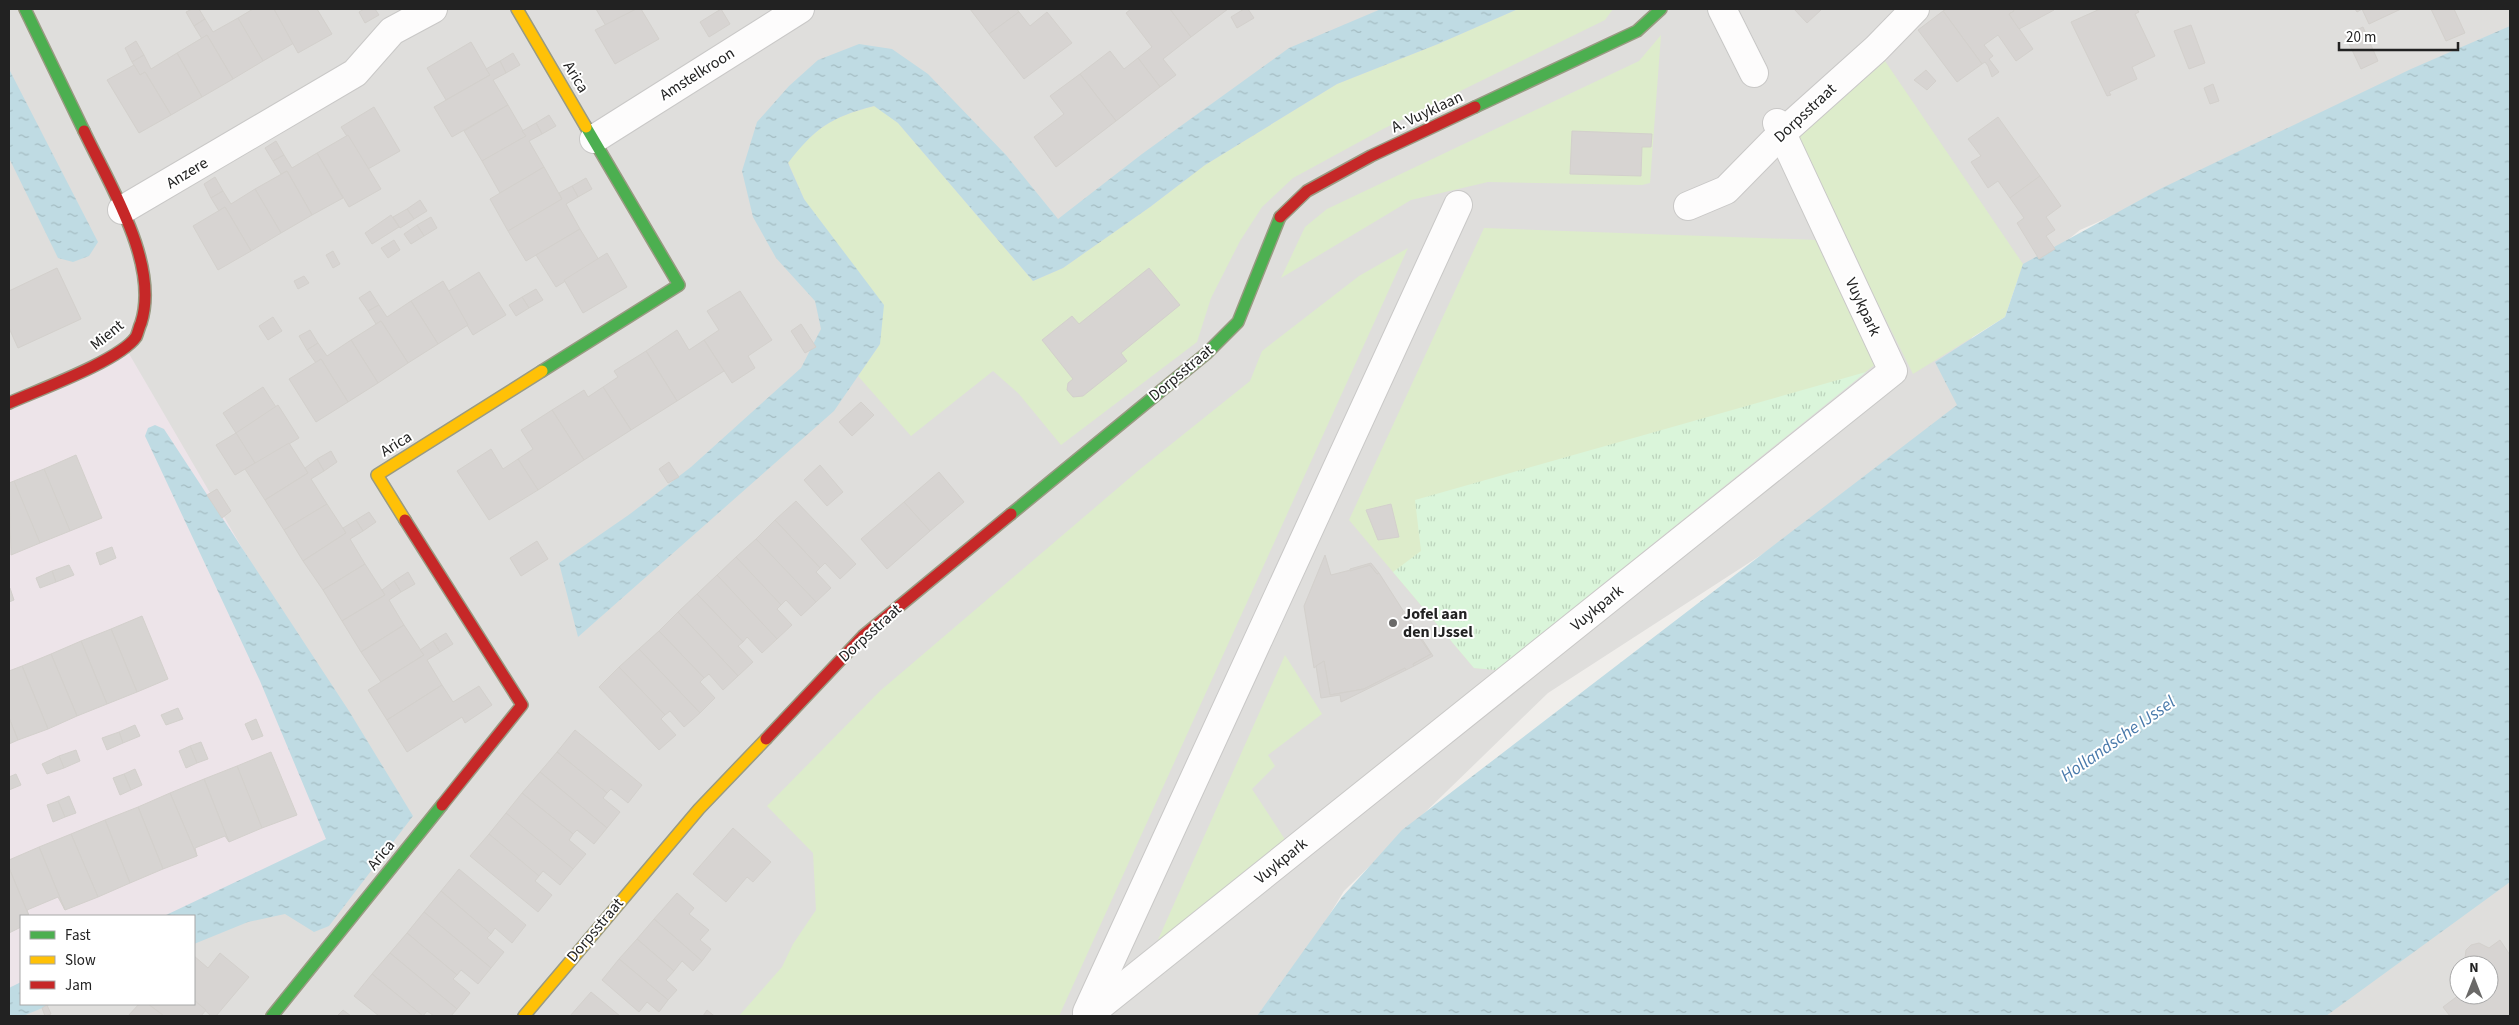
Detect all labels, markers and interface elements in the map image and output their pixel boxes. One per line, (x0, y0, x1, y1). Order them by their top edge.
scale bar (2339, 20, 2458, 52)
text: 20 m (2346, 27, 2376, 48)
street label: Amstelkroon (655, 42, 739, 106)
street label: Arica (558, 57, 594, 97)
street label: Dorpsstraat (1769, 78, 1841, 148)
street label: A. Vuyklaan (1388, 86, 1466, 138)
street label: Anzere (162, 152, 212, 194)
street label: Vuykpark (1840, 274, 1886, 340)
street label: Mient (85, 314, 129, 355)
street label: Dorpsstraat (1144, 339, 1218, 406)
street label: Arica (376, 426, 416, 462)
street label: Vuykpark (1566, 580, 1628, 636)
street label: Dorpsstraat (834, 598, 907, 667)
place label: Jofel aan den IJssel (1403, 603, 1473, 643)
marker: Jofel aan den IJssel (1387, 617, 1399, 629)
water label: Hollandsche IJssel (2055, 690, 2181, 788)
street label: Vuykpark (1250, 833, 1312, 889)
street label: Arica (362, 835, 400, 875)
street label: Dorpsstraat (562, 893, 629, 967)
legend (20, 915, 195, 1005)
text: Fast (65, 925, 91, 946)
text: Slow (65, 950, 96, 971)
north arrow (2449, 955, 2499, 1005)
text: N (2469, 958, 2479, 978)
text: Jam (65, 975, 92, 996)

